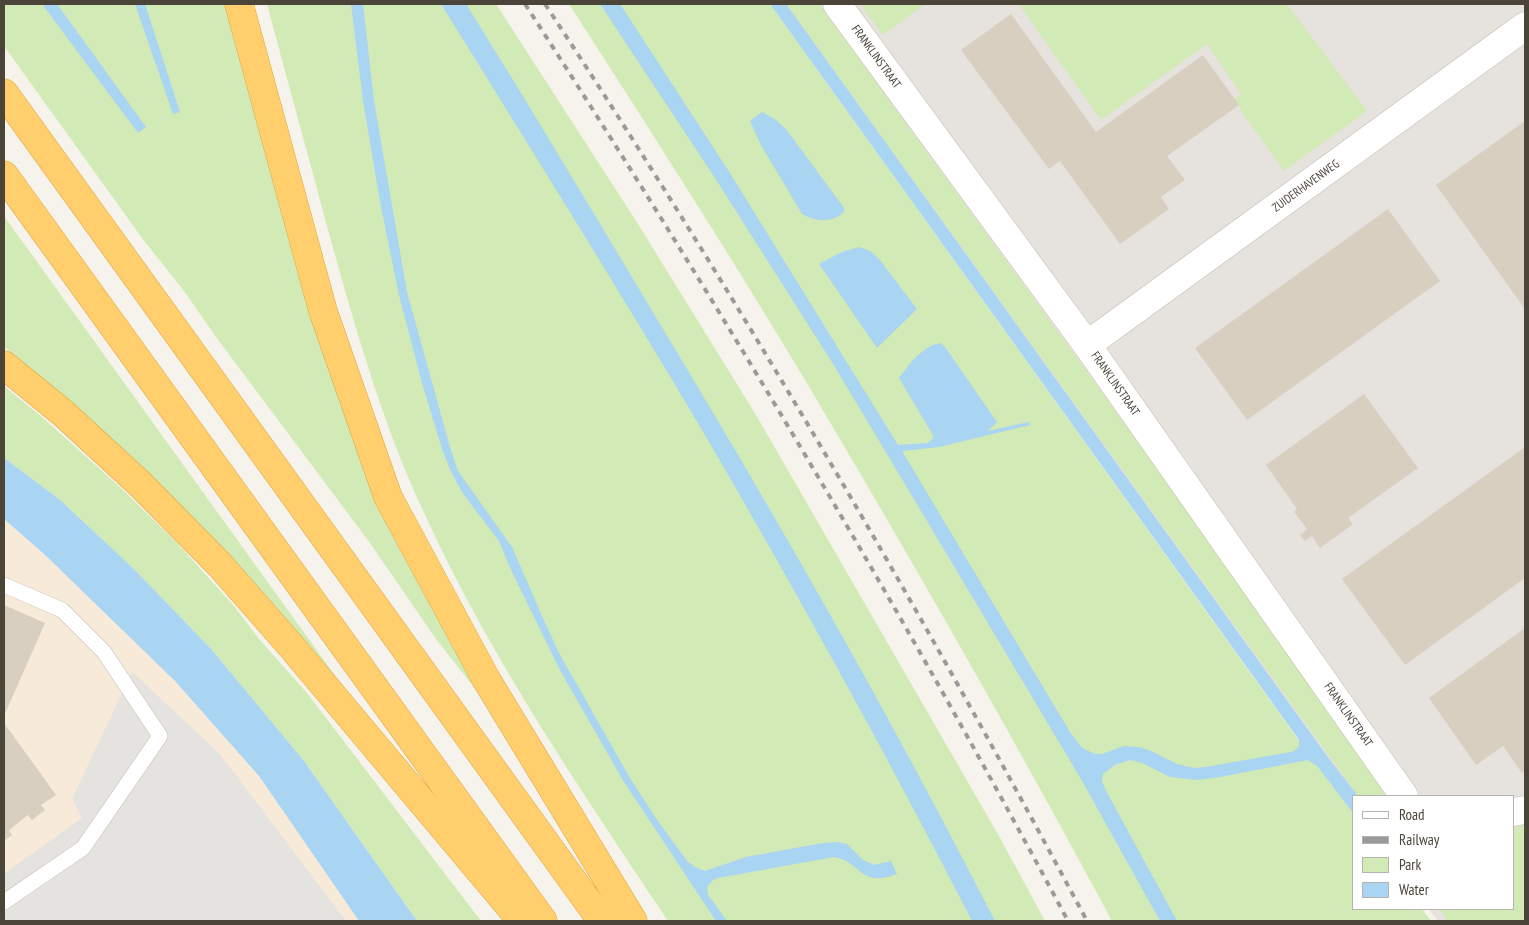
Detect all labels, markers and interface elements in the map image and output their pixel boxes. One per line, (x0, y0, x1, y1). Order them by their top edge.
street label: FRANKLINSTRAAT (848, 23, 904, 91)
street label: ZUIDERHAVENWEG (1270, 157, 1342, 215)
street label: FRANKLINSTRAAT (1088, 349, 1142, 419)
street label: FRANKLINSTRAAT (1321, 680, 1375, 750)
legend (1352, 795, 1514, 910)
text: Road (1399, 805, 1425, 824)
text: Railway (1399, 830, 1439, 849)
text: Park (1399, 855, 1421, 874)
text: Water (1399, 880, 1429, 899)

